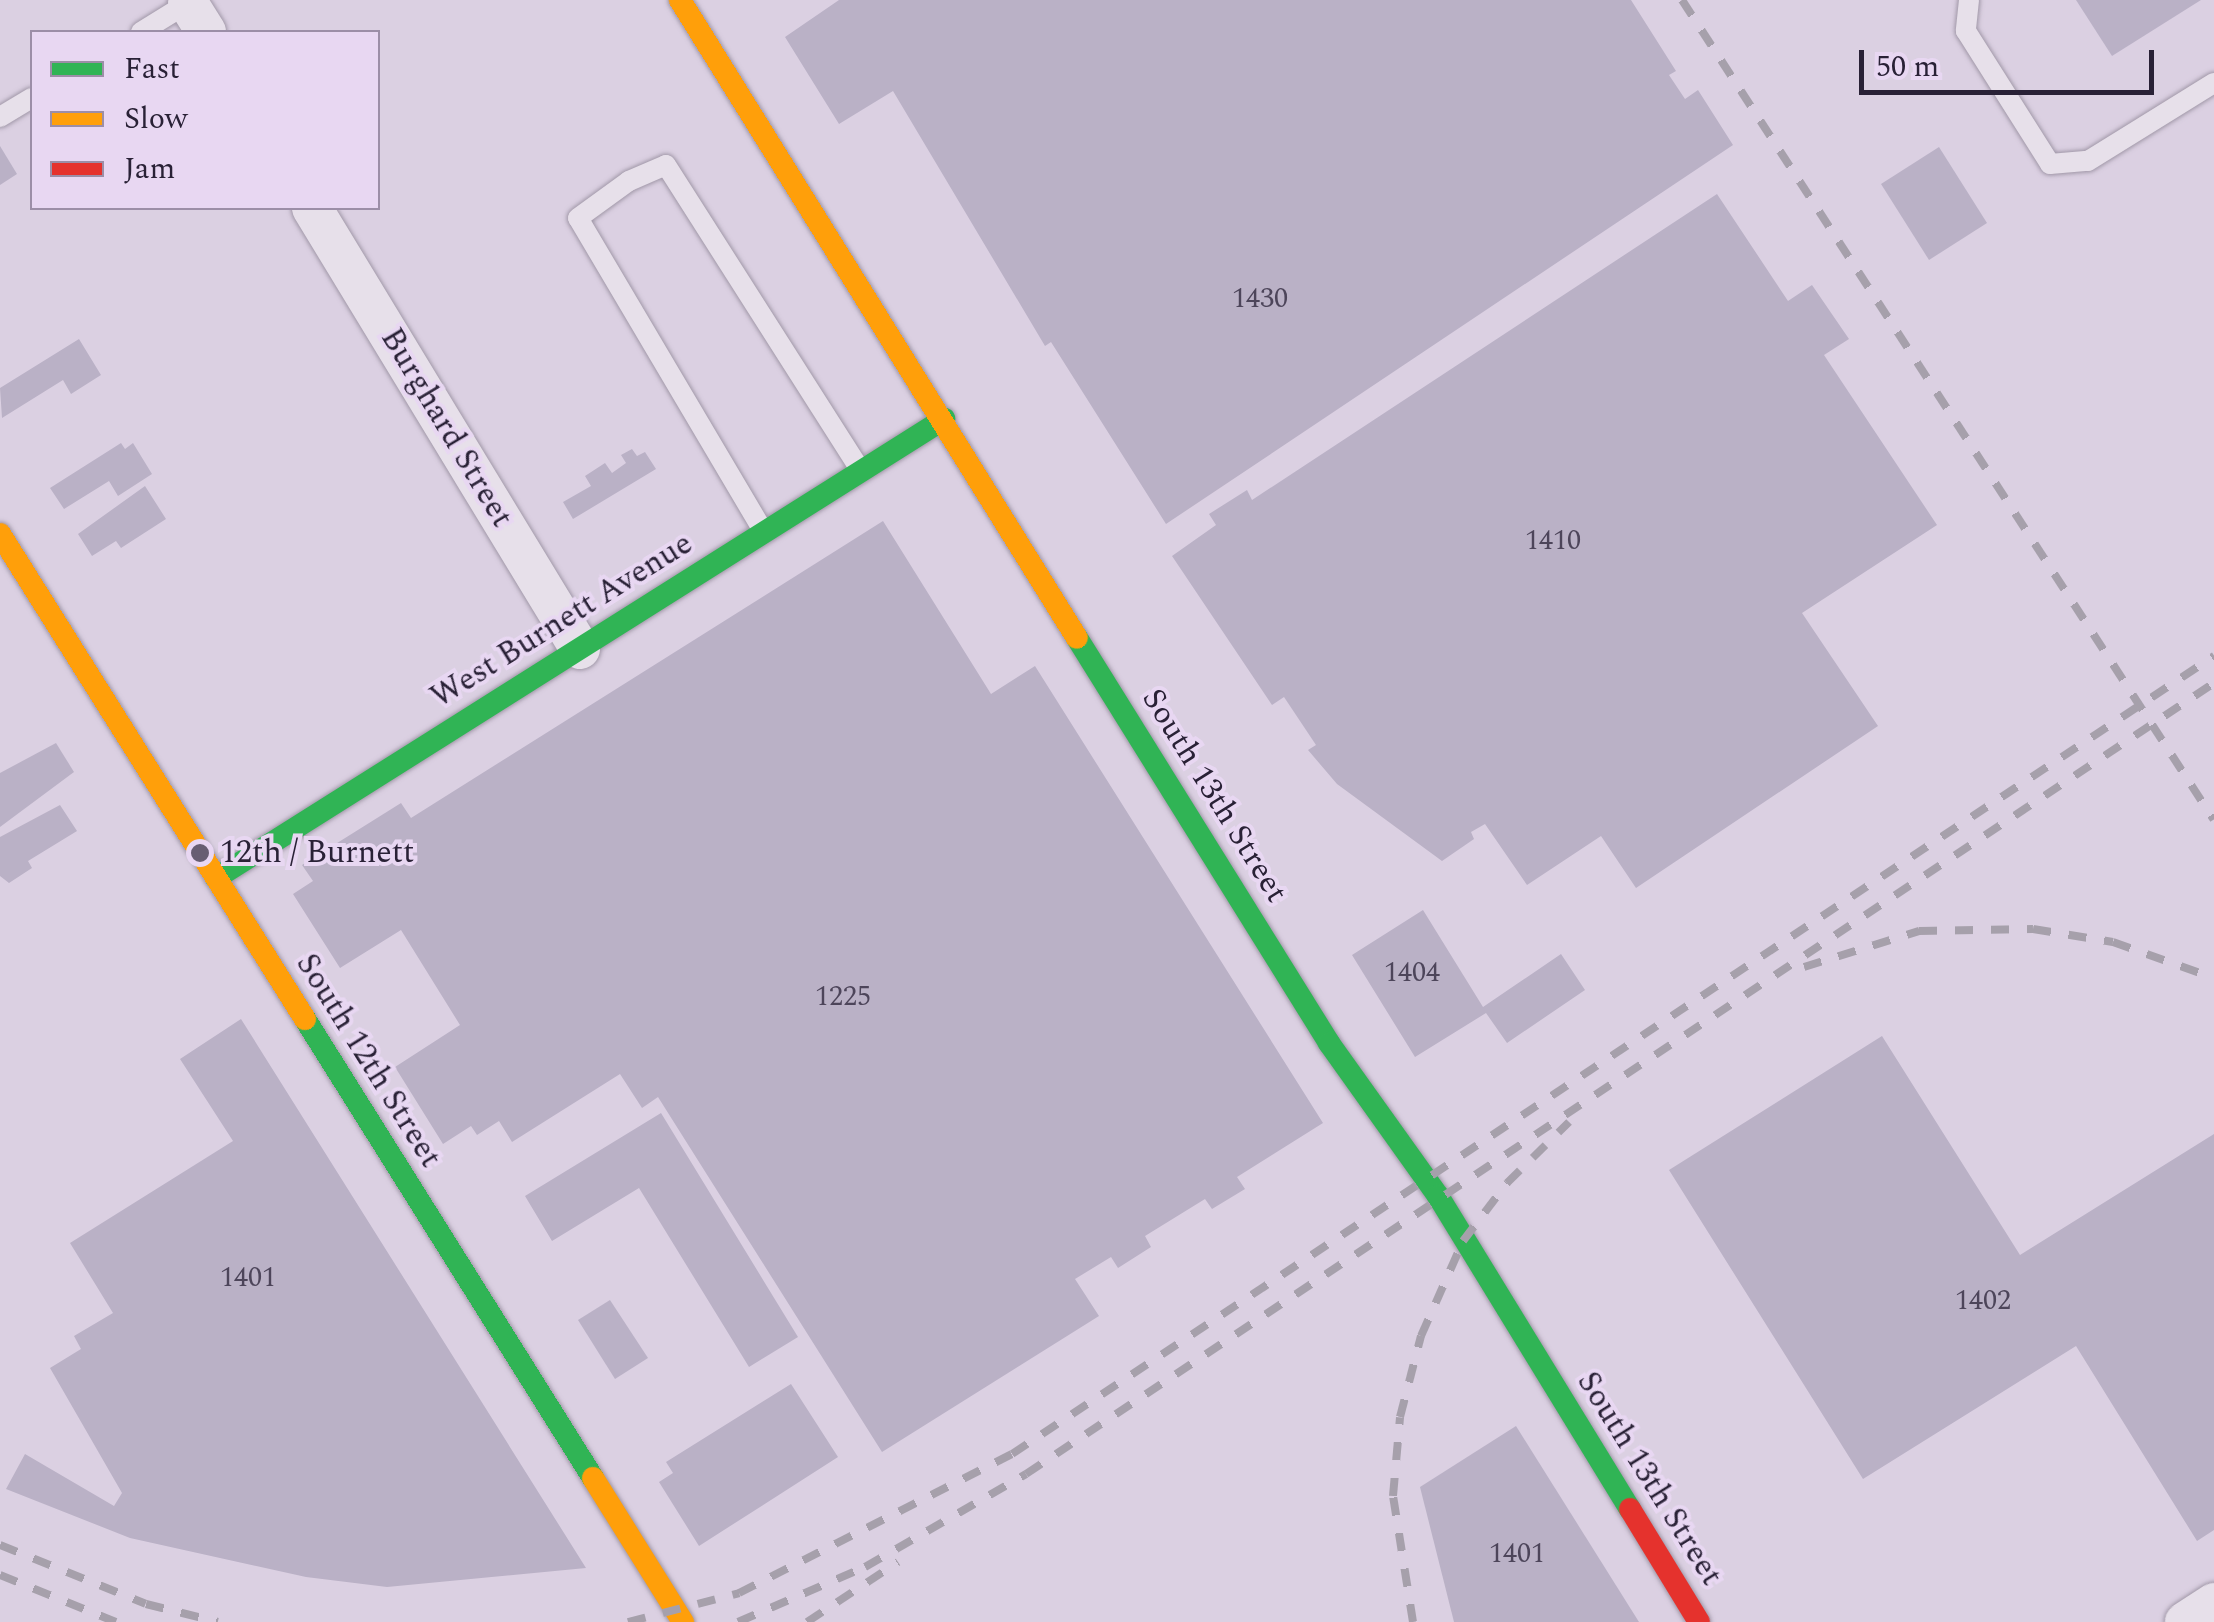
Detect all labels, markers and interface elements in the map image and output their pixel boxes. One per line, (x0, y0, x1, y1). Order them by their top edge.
legend (30, 30, 380, 210)
scale bar (1864, 30, 2159, 92)
text: 50 m (1876, 44, 1939, 90)
text: Fast (124, 46, 180, 92)
text: Slow (124, 96, 188, 142)
text: Jam (124, 146, 175, 192)
house number: 1430 (1232, 282, 1288, 316)
street label: Burghard Street (371, 321, 521, 535)
house number: 1410 (1525, 524, 1581, 558)
street label: West Burnett Avenue (424, 525, 700, 717)
street label: South 13th Street (1133, 682, 1295, 910)
place label: 12th / Burnett (220, 834, 414, 872)
marker: 12th / Burnett (189, 842, 211, 864)
street label: South 12th Street (287, 947, 449, 1175)
house number: 1404 (1384, 956, 1440, 990)
house number: 1225 (815, 980, 871, 1014)
house number: 1401 (220, 1261, 276, 1295)
house number: 1402 (1955, 1284, 2011, 1318)
street label: South 13th Street (1568, 1365, 1730, 1593)
house number: 1401 (1489, 1537, 1545, 1571)

